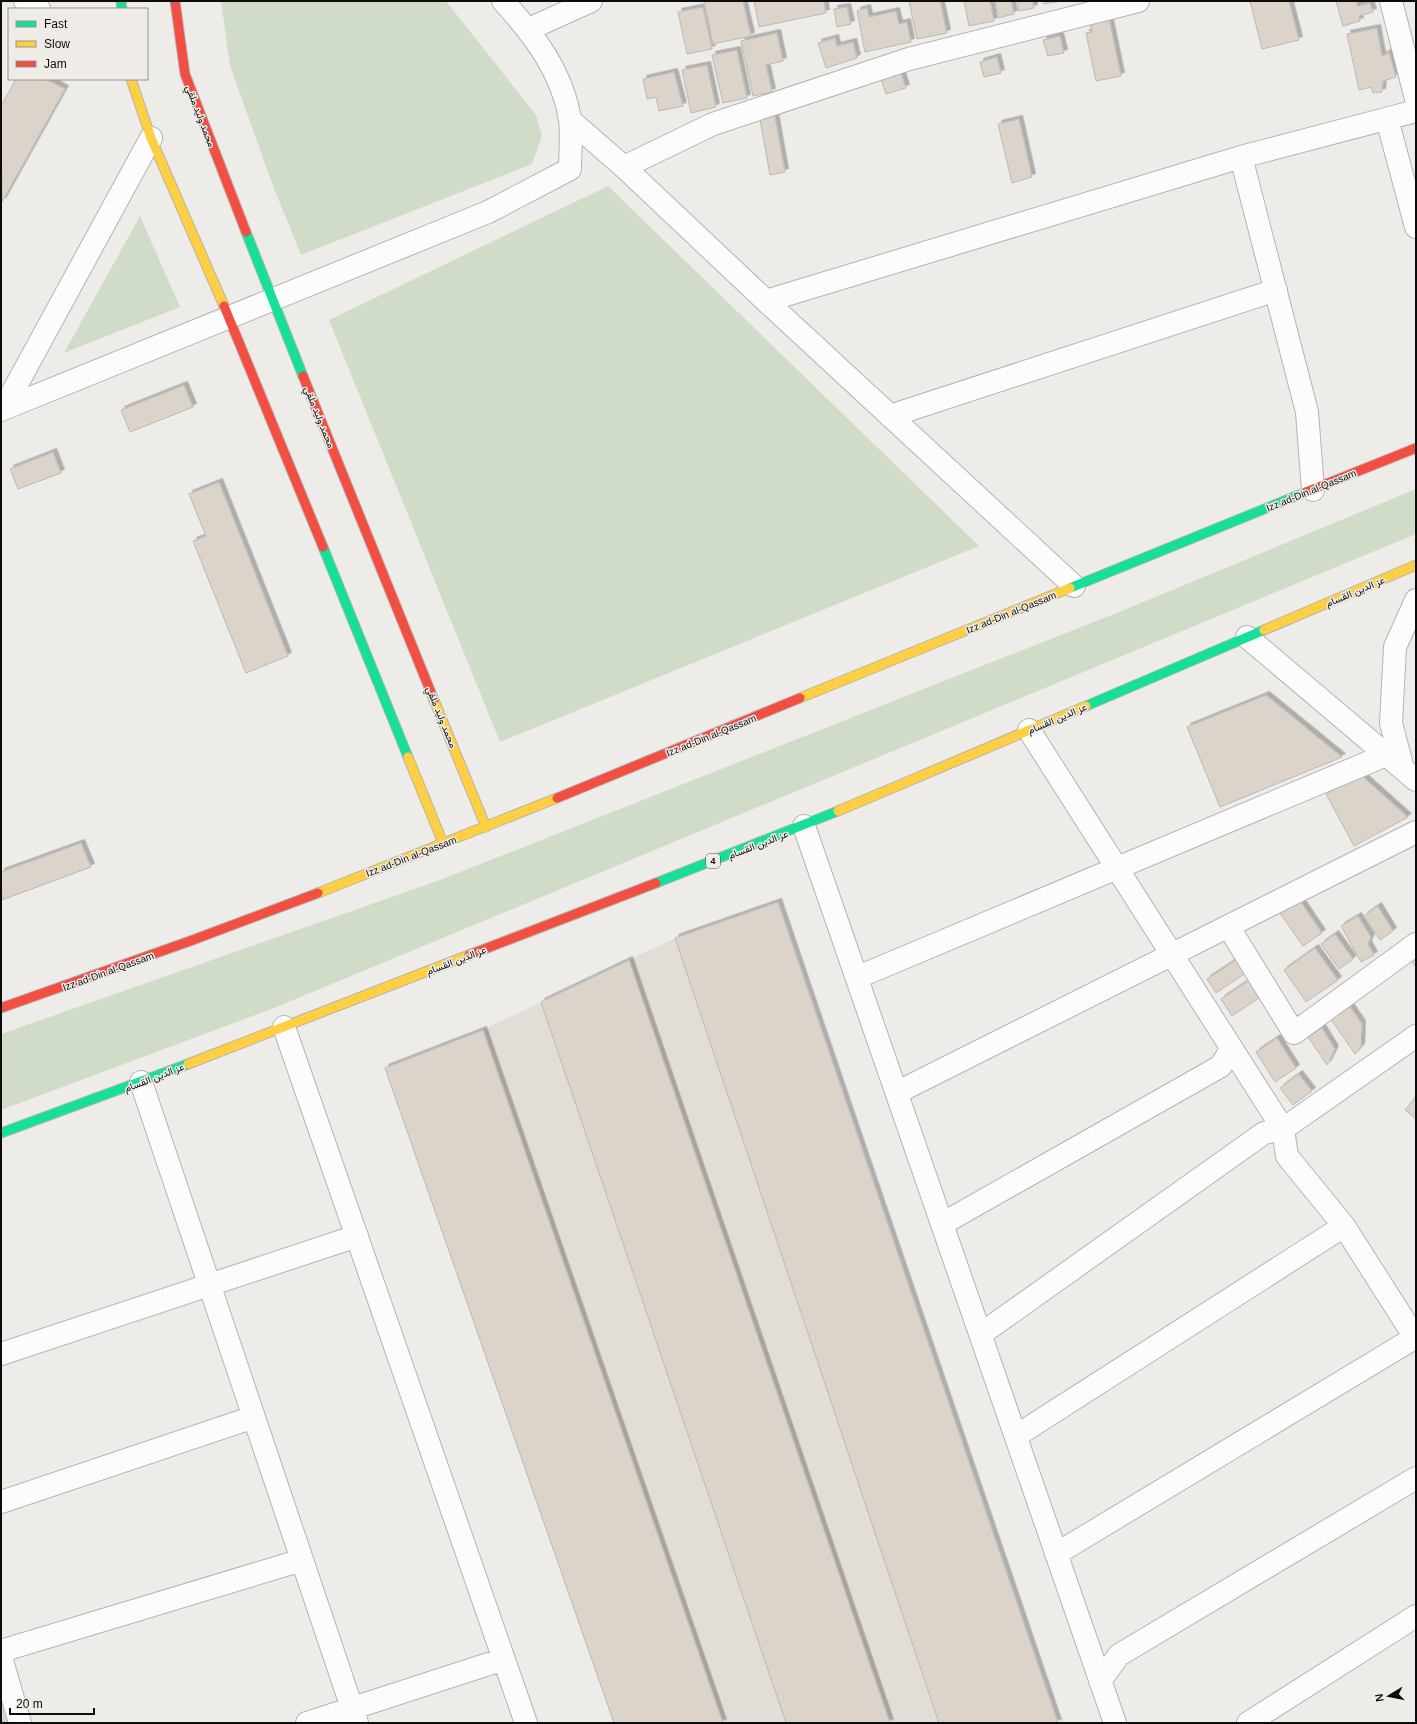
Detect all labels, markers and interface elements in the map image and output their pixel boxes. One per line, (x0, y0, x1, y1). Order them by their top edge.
legend (8, 8, 148, 80)
text: Fast (44, 17, 68, 31)
text: Slow (44, 37, 70, 51)
text: Jam (44, 57, 67, 71)
street label: محمد وليد ملقي (181, 84, 217, 150)
street label: محمد وليد ملقي (299, 385, 337, 451)
street label: Izz ad-Din al-Qassam (1265, 467, 1358, 514)
street label: عز الدين القسام (1324, 574, 1387, 610)
street label: Izz ad-Din al-Qassam (965, 589, 1058, 636)
street label: محمد وليد ملقي (421, 685, 459, 751)
street label: عز الدين القسام (1026, 701, 1089, 737)
street label: Izz ad-Din al-Qassam (665, 712, 758, 759)
street label: عز الدين القسام (727, 828, 790, 862)
street label: Izz ad-Din al-Qassam (364, 834, 458, 879)
road number: 4 (706, 854, 720, 868)
street label: عز الدين القسام (425, 944, 488, 978)
street label: Izz ad-Din al-Qassam (61, 950, 155, 993)
street label: عز الدين القسام (123, 1061, 186, 1095)
north arrow (1369, 1676, 1409, 1716)
scale bar (10, 1690, 94, 1716)
text: N (1373, 1693, 1386, 1703)
text: 20 m (16, 1697, 43, 1711)

